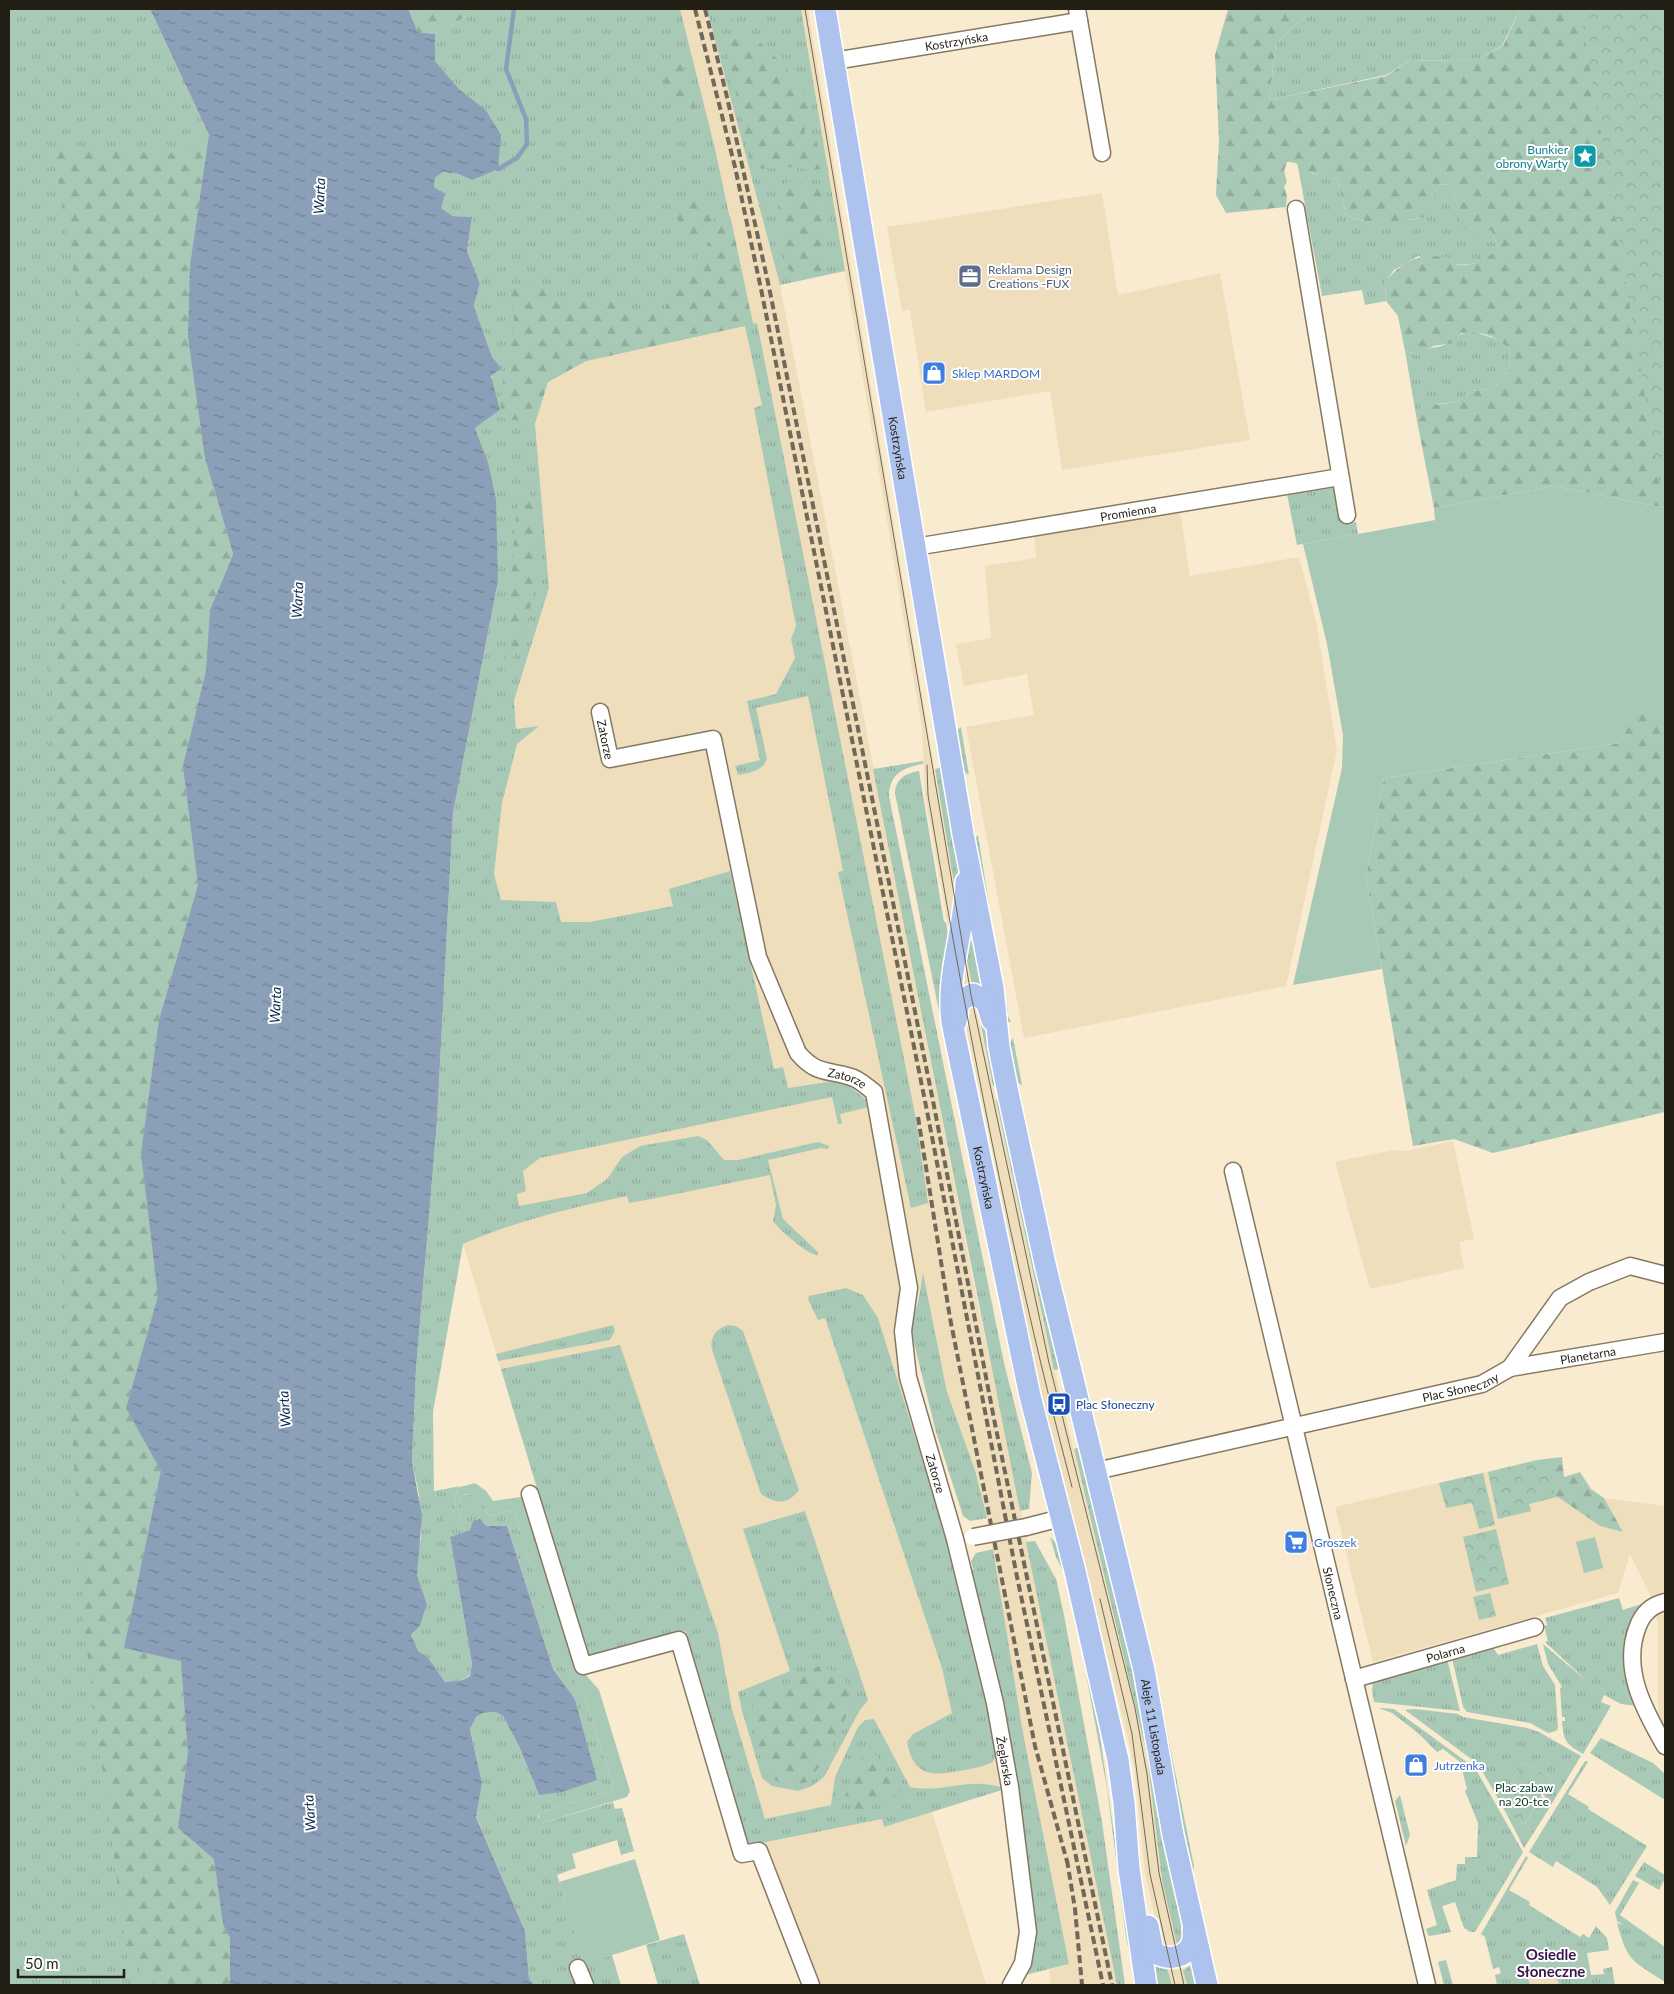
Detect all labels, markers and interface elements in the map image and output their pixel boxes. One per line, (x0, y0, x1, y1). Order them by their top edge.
street label: Kostrzyńska (924, 28, 989, 54)
place label: Bunkier obrony Warty (1496, 142, 1569, 171)
place icon: Bunkier obrony Warty (1572, 143, 1598, 169)
water label: Warta (310, 177, 328, 215)
place label: Reklama Design Creations -FUX (988, 262, 1072, 291)
office icon: Reklama Design Creations -FUX (957, 263, 983, 289)
shop icon: Sklep MARDOM (921, 360, 947, 386)
place label: Sklep MARDOM (952, 366, 1040, 381)
street label: Kostrzyńska (886, 415, 911, 481)
street label: Promienna (1099, 500, 1157, 524)
water label: Warta (288, 581, 306, 619)
street label: Zatorze (594, 718, 617, 761)
water label: Warta (266, 986, 284, 1024)
street label: Zatorze (827, 1064, 870, 1091)
street label: Kostrzyńska (971, 1145, 998, 1210)
street label: Planetarna (1559, 1343, 1617, 1367)
street label: Plac Słoneczny (1421, 1368, 1502, 1405)
water label: Warta (274, 1390, 294, 1428)
bus stop icon: Plac Słoneczny (1046, 1391, 1072, 1417)
place label: Plac Słoneczny (1076, 1397, 1155, 1412)
street label: Zatorze (923, 1452, 949, 1495)
supermarket icon: Groszek (1283, 1529, 1309, 1555)
place label: Groszek (1314, 1535, 1357, 1550)
street label: Słoneczna (1320, 1565, 1347, 1621)
street label: Polarna (1424, 1640, 1466, 1665)
street label: Aleje 11 Listopada (1138, 1677, 1170, 1776)
street label: Żeglarska (994, 1735, 1017, 1787)
shop icon: Jutrzenka (1403, 1752, 1429, 1778)
place label: Jutrzenka (1434, 1758, 1485, 1773)
park label: Plac zabaw na 20-tce (1495, 1780, 1554, 1809)
water label: Warta (299, 1794, 319, 1832)
district label: Osiedle Słoneczne (1517, 1945, 1585, 1980)
scale bar (18, 1946, 124, 1978)
text: 50 m (25, 1954, 59, 1972)

